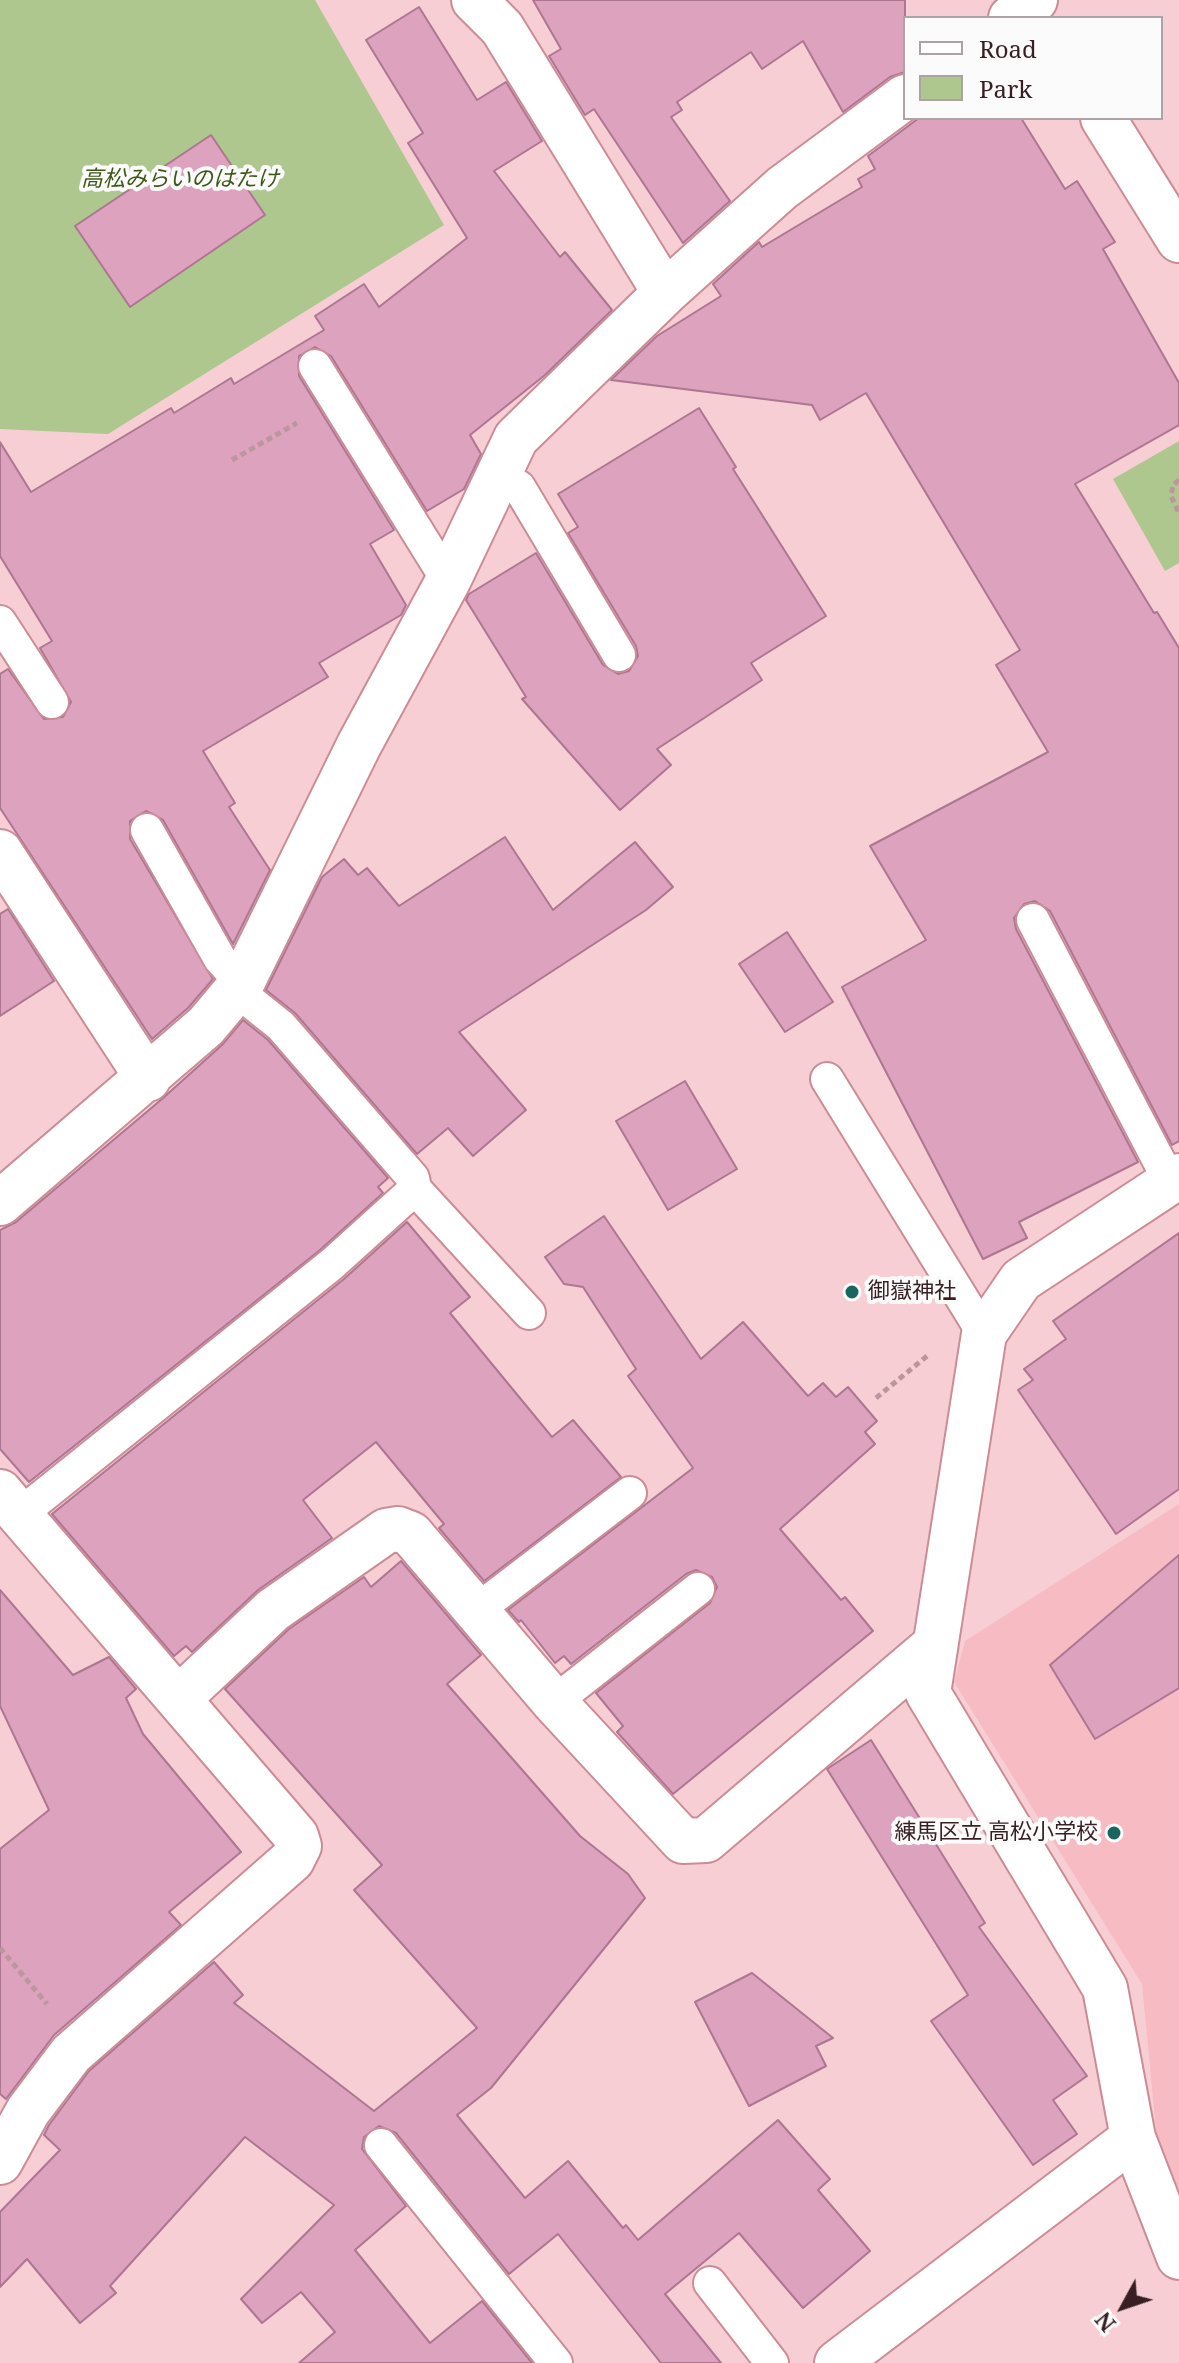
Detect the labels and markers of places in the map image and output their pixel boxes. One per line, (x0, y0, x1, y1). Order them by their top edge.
place label: 御嶽神社 (868, 1279, 956, 1305)
marker: 御嶽神社 (843, 1283, 861, 1301)
place label: 練馬区立 高松小学校 (894, 1820, 1098, 1846)
marker: 練馬区立 高松小学校 (1105, 1824, 1123, 1842)

